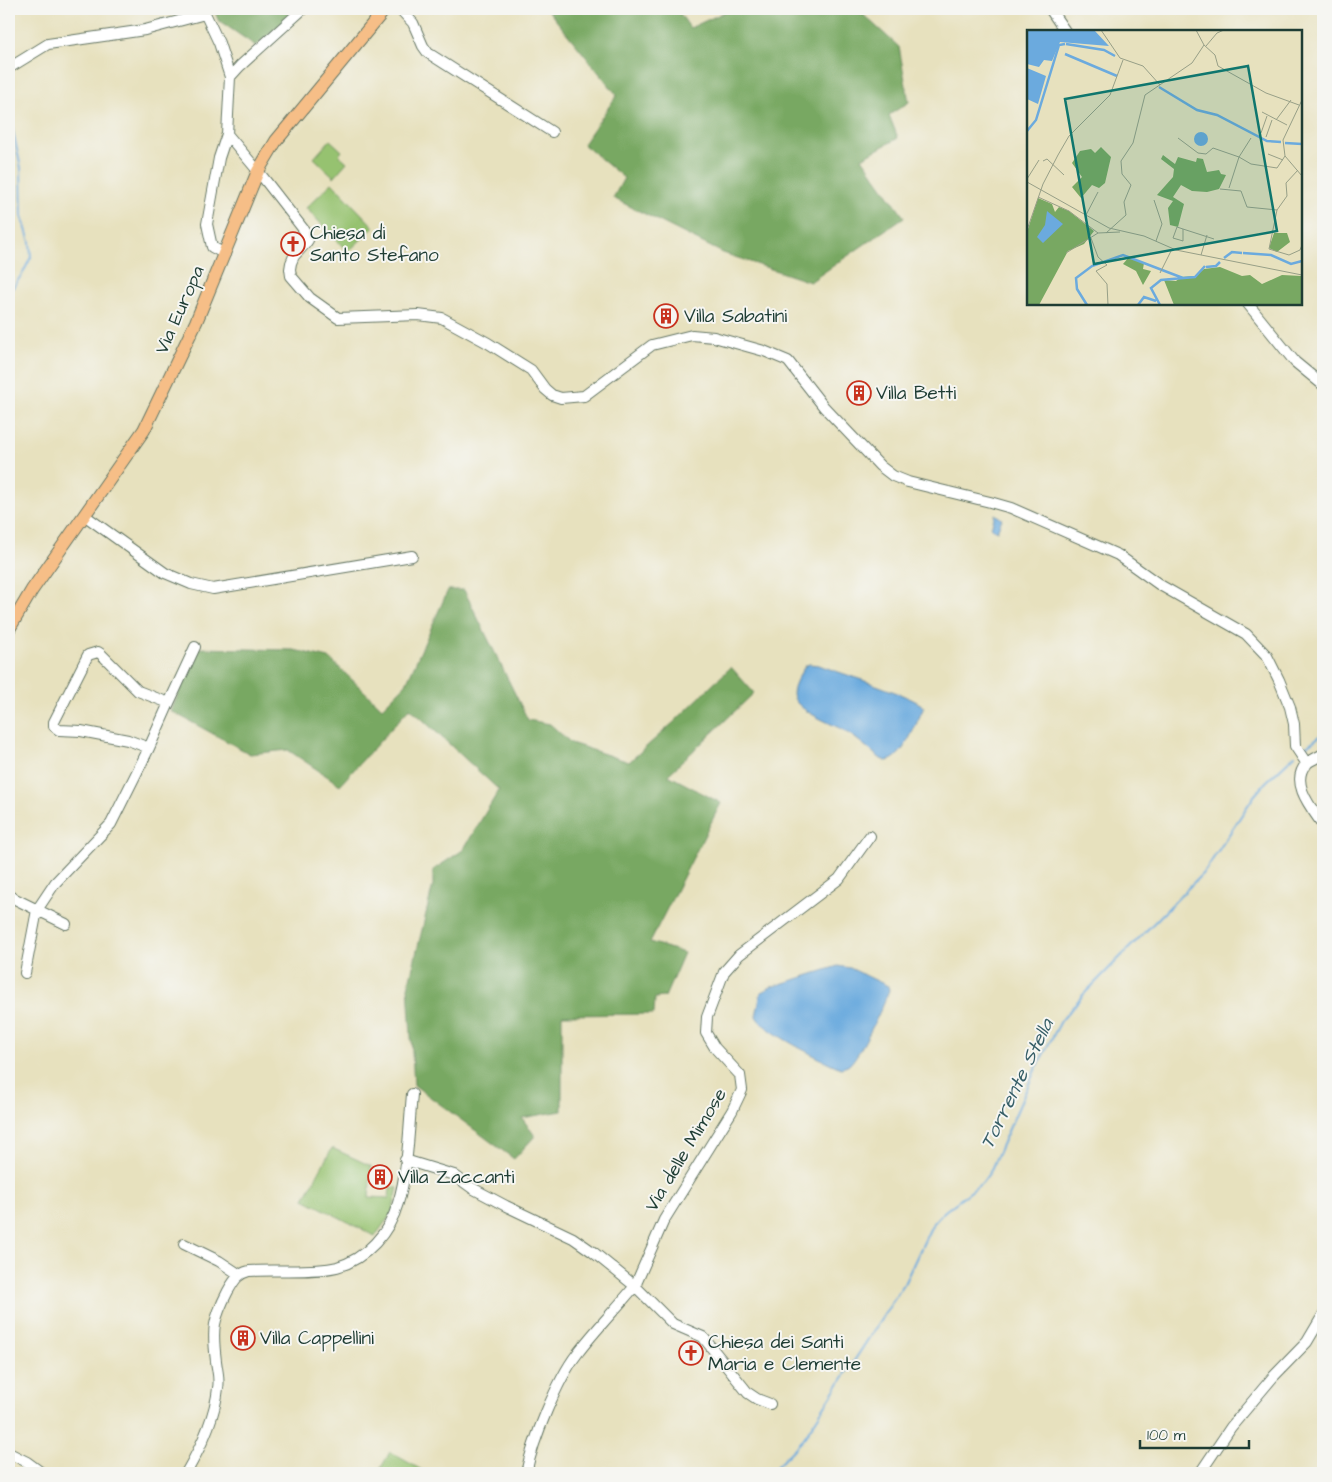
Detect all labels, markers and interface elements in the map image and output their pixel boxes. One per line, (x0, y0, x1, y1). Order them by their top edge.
inset map (1027, 30, 1302, 305)
place label: Chiesa di Santo Stefano (310, 220, 439, 269)
church icon: Chiesa di Santo Stefano (280, 231, 306, 257)
street label: Via Europa (148, 261, 212, 359)
building icon: Villa Sabatini (653, 303, 679, 329)
place label: Villa Sabatini (684, 303, 787, 330)
building icon: Villa Betti (846, 380, 872, 406)
place label: Villa Betti (876, 380, 956, 407)
water label: Torrente Stella (973, 1013, 1061, 1154)
street label: Via delle Mimose (638, 1083, 734, 1217)
building icon: Villa Zaccanti (367, 1164, 393, 1190)
place label: Villa Zaccanti (398, 1164, 514, 1191)
building icon: Villa Cappellini (230, 1325, 256, 1351)
place label: Villa Cappellini (260, 1325, 374, 1352)
place label: Chiesa dei Santi Maria e Clemente (708, 1329, 861, 1378)
church icon: Chiesa dei Santi Maria e Clemente (678, 1340, 704, 1366)
scale bar (1140, 1417, 1248, 1449)
text: 100 m (1147, 1425, 1186, 1446)

